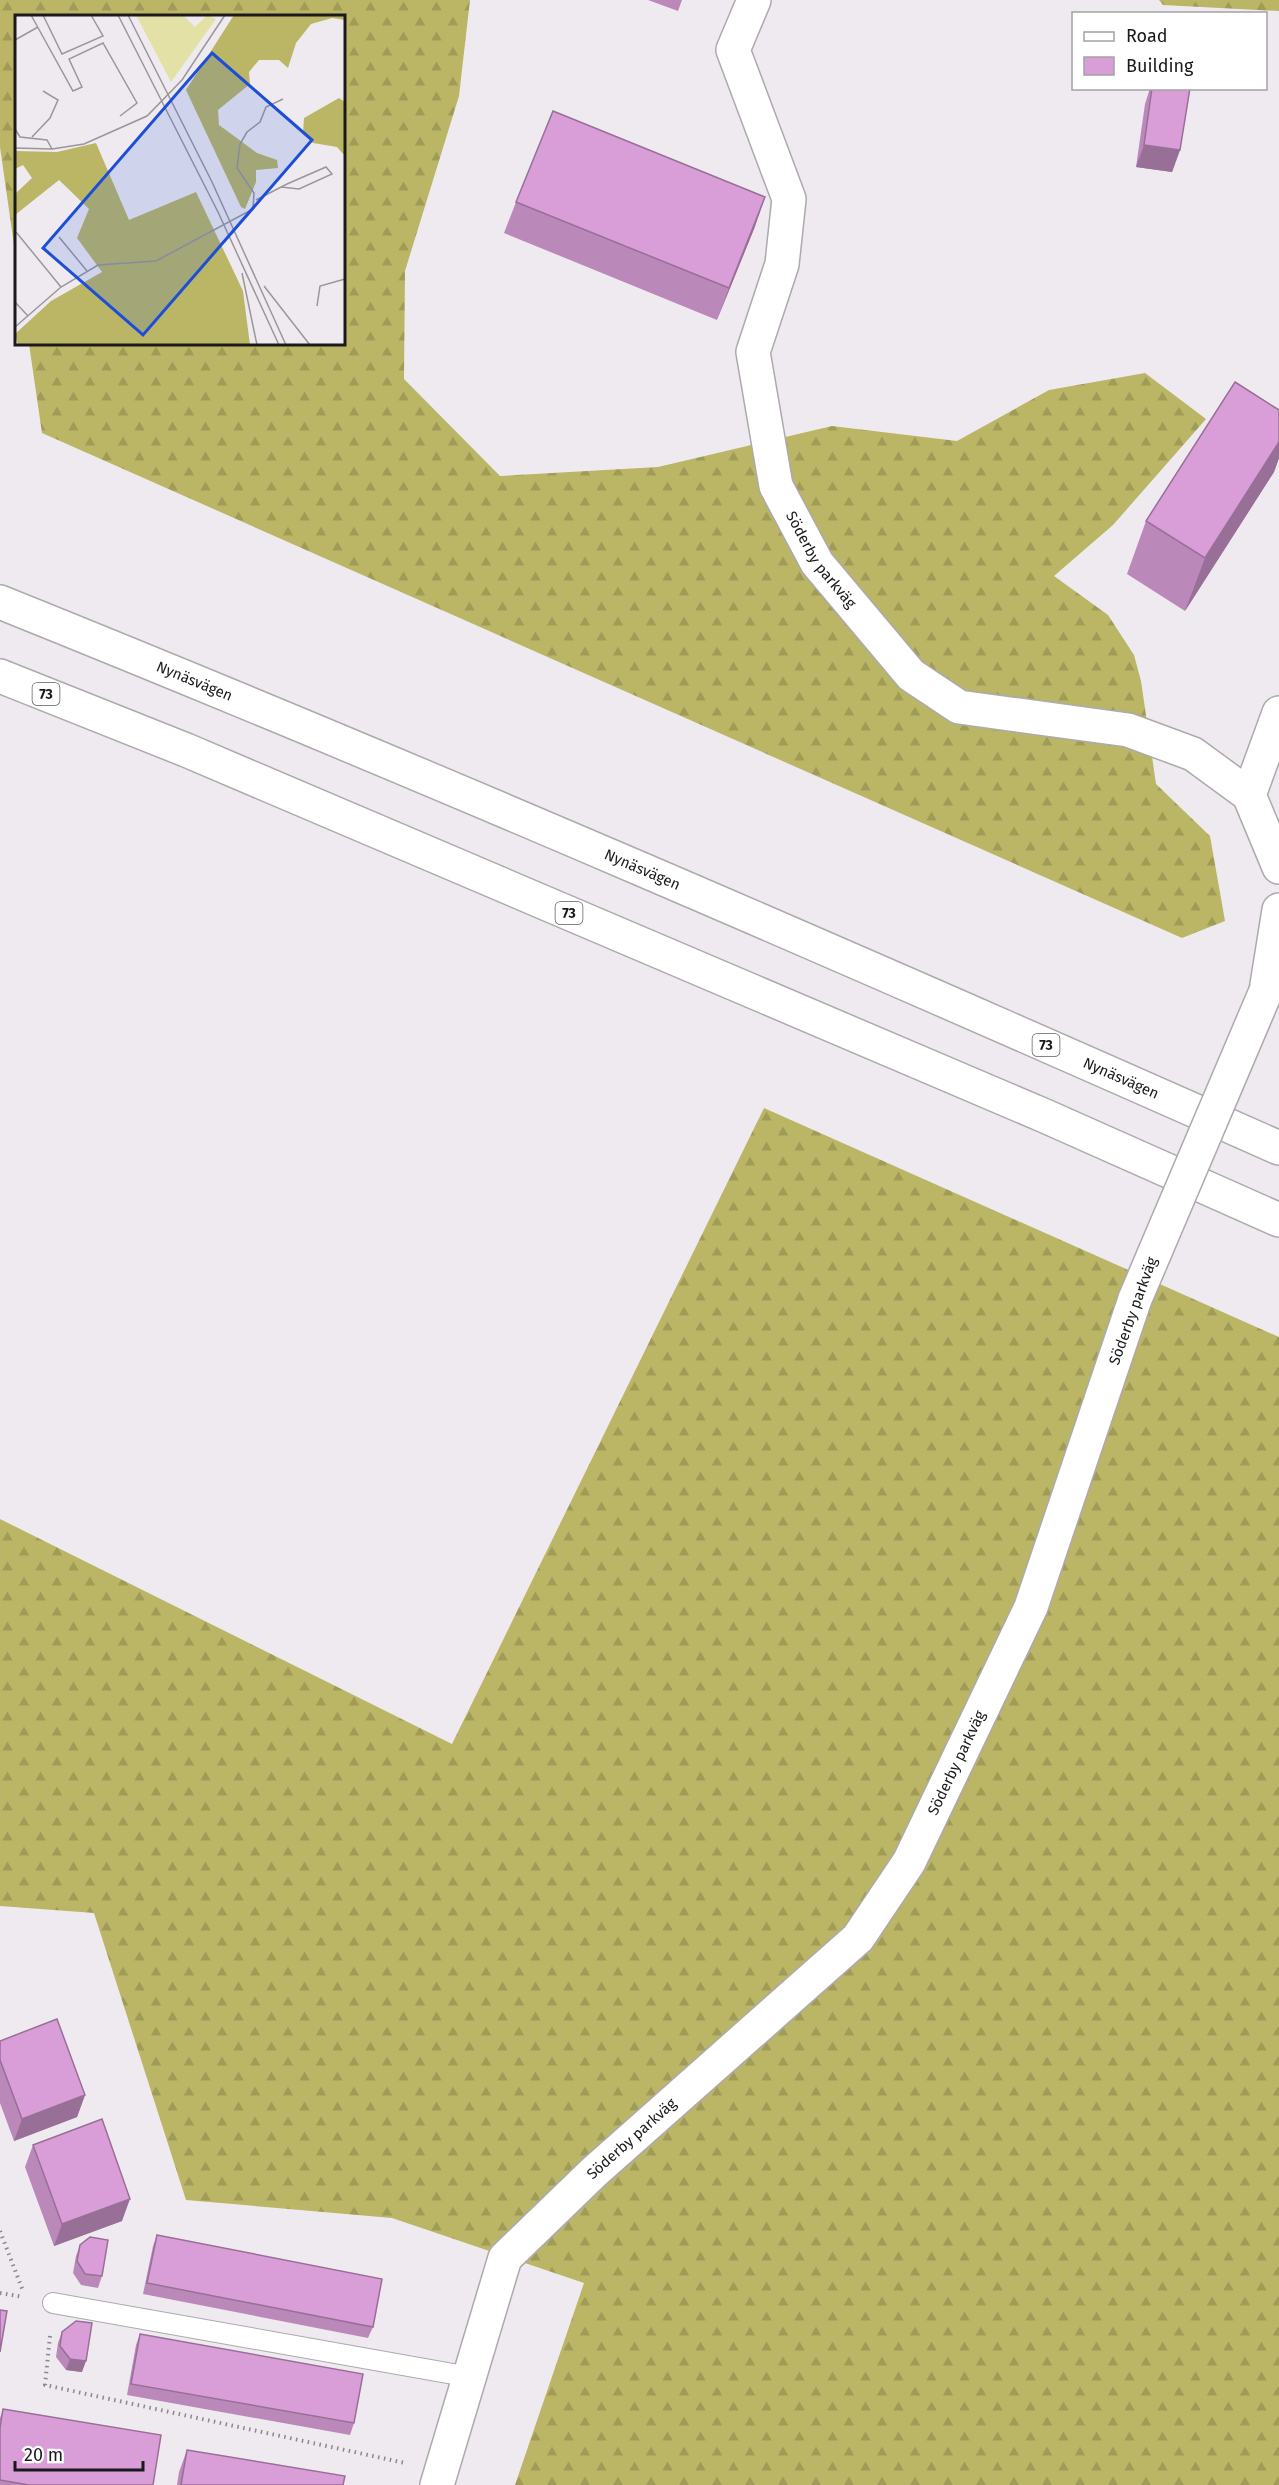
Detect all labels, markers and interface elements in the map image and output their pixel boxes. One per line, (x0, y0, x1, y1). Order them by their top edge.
legend (1072, 12, 1267, 90)
inset map (15, 15, 345, 345)
text: Road (1126, 25, 1168, 47)
text: Building (1126, 55, 1194, 77)
street label: Söderby parkväg (782, 508, 860, 612)
street label: Nynäsvägen (154, 657, 235, 705)
road number: 73 (32, 683, 60, 705)
street label: Nynäsvägen (602, 845, 683, 894)
road number: 73 (556, 902, 582, 924)
road number: 73 (1032, 1034, 1060, 1056)
street label: Nynäsvägen (1080, 1054, 1162, 1103)
street label: Söderby parkväg (1105, 1254, 1161, 1367)
street label: Söderby parkväg (924, 1708, 989, 1818)
street label: Söderby parkväg (583, 2094, 680, 2183)
scale bar (15, 2434, 142, 2472)
text: 20 m (24, 2444, 63, 2466)

